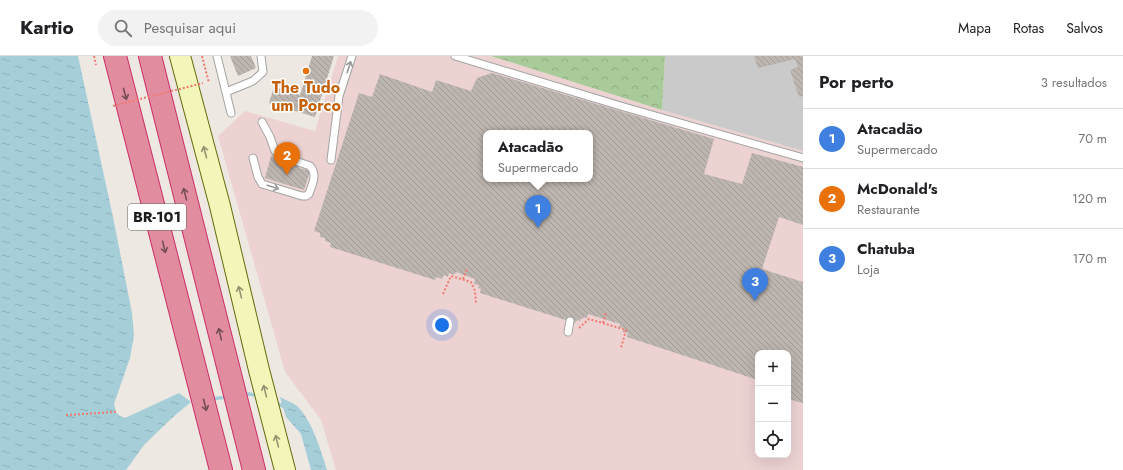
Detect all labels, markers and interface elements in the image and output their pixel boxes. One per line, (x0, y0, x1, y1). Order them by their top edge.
search box (98, 10, 378, 46)
text: Kartio (20, 14, 74, 41)
icon: search (112, 17, 134, 39)
text: Pesquisar aqui (144, 17, 236, 39)
text: Mapa (958, 18, 991, 38)
text: Rotas (1013, 18, 1044, 38)
text: Salvos (1066, 18, 1103, 38)
one-way arrow (345, 61, 353, 73)
marker: The Tudo um Porco (301, 66, 311, 76)
text: Por perto (819, 70, 894, 94)
text: 3 resultados (1041, 73, 1107, 92)
place label: The Tudo um Porco (271, 76, 341, 117)
one-way arrow (122, 87, 129, 100)
text: Atacadão (857, 118, 923, 140)
text: 1 (829, 129, 835, 148)
text: 70 m (1078, 129, 1107, 148)
popup (483, 130, 593, 182)
text: Atacadão (498, 136, 563, 158)
text: Supermercado (857, 140, 938, 159)
pin: 2 (274, 142, 300, 175)
one-way arrow (201, 146, 208, 159)
text: Supermercado (498, 158, 578, 177)
text: McDonald's (857, 178, 938, 200)
one-way arrow (266, 184, 279, 191)
one-way arrow (181, 188, 188, 201)
text: 2 (828, 189, 836, 208)
text: 120 m (1072, 189, 1107, 208)
pin: 1 (525, 195, 551, 228)
text: Restaurante (857, 200, 920, 219)
road number: BR-101 (128, 204, 186, 230)
text: Chatuba (857, 238, 915, 260)
one-way arrow (161, 240, 169, 253)
text: 3 (828, 249, 836, 268)
text: 170 m (1072, 249, 1107, 268)
text: Loja (857, 260, 879, 279)
pin: 3 (742, 268, 768, 301)
one-way arrow (236, 285, 244, 298)
your location (432, 315, 452, 335)
one-way arrow (216, 327, 224, 340)
map controls (755, 350, 791, 458)
button: + (755, 350, 791, 386)
one-way arrow (260, 385, 268, 398)
button: − (755, 386, 791, 422)
one-way arrow (201, 398, 209, 411)
button: locate (755, 422, 791, 458)
one-way arrow (273, 435, 281, 448)

